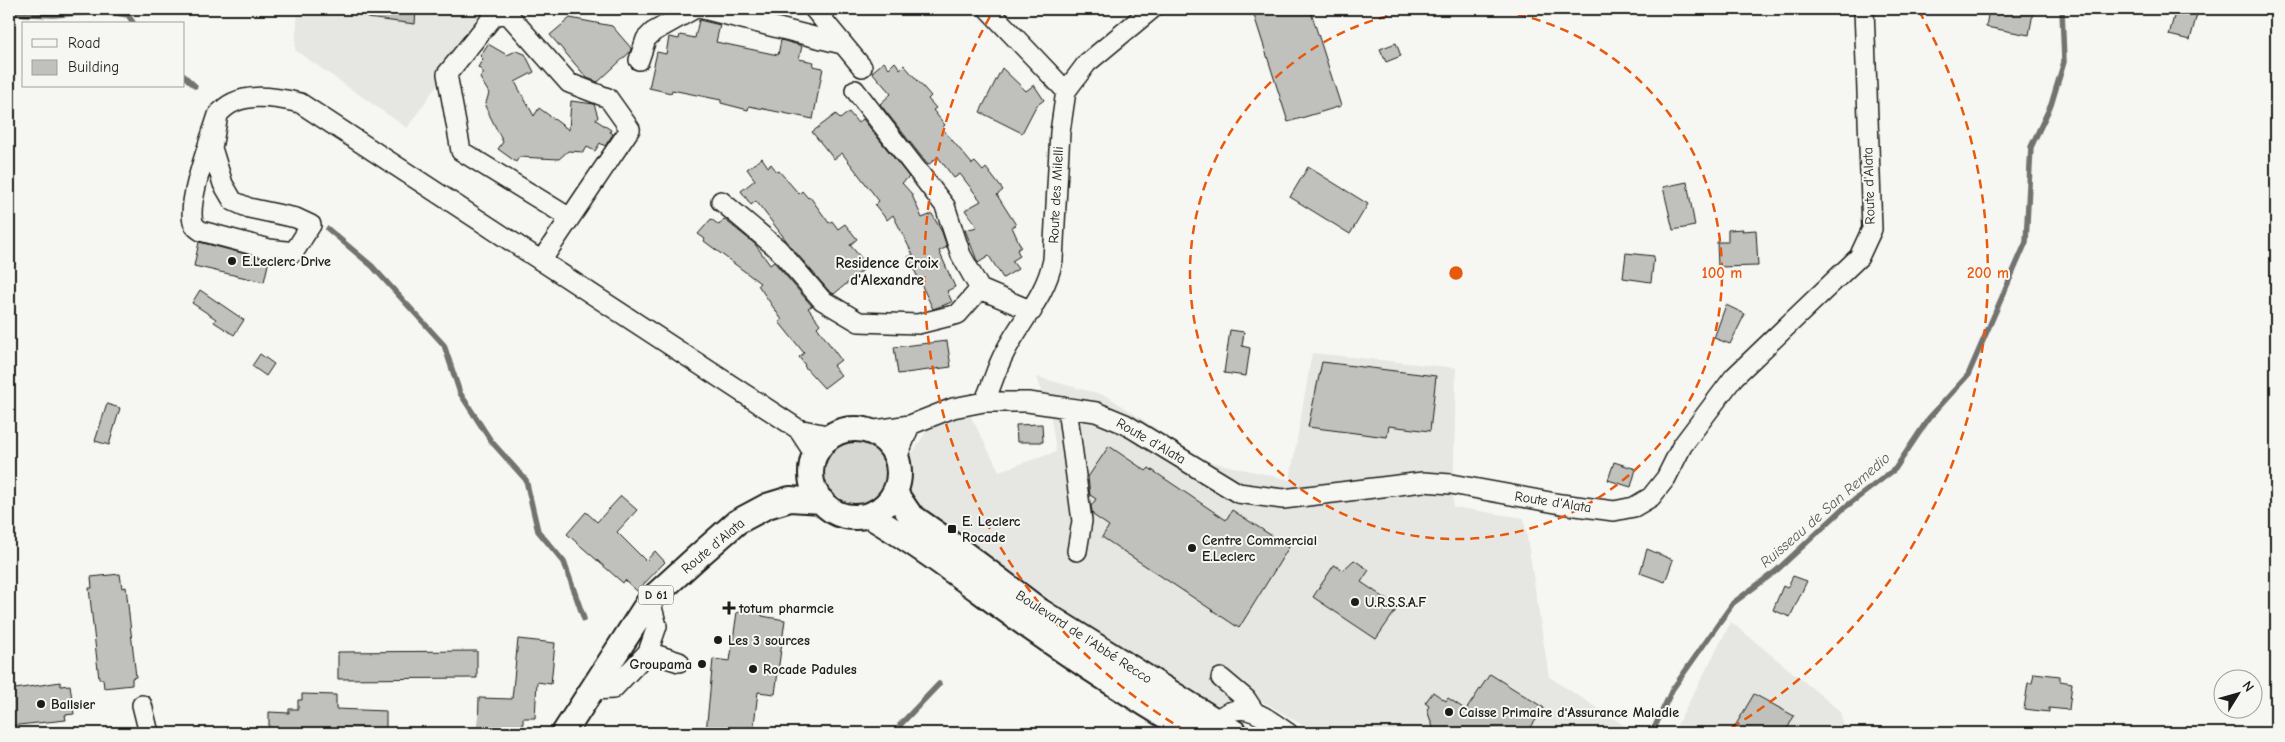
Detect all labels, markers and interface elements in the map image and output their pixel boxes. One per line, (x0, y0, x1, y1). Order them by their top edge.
legend (22, 22, 185, 88)
text: Road (68, 34, 100, 52)
text: Building (68, 58, 119, 76)
street label: Route des Milelli (1045, 146, 1067, 244)
street label: Route d'Alata (1859, 147, 1879, 225)
place label: E.Leclerc Drive (242, 253, 331, 270)
district label: Residence Croix d'Alexandre (836, 254, 939, 289)
marker: E.Leclerc Drive (226, 255, 238, 267)
centre of rings (1447, 264, 1465, 282)
text: 100 m (1702, 264, 1742, 282)
text: 200 m (1967, 264, 2009, 282)
street label: Route d'Alata (1113, 414, 1189, 468)
water label: Ruisseau de San Remedio (1756, 449, 1894, 571)
street label: Route d'Alata (1513, 488, 1593, 516)
place label: E. Leclerc Rocade (962, 513, 1021, 546)
street label: Route d'Alata (678, 515, 748, 577)
marker: E. Leclerc Rocade (946, 523, 958, 535)
place label: Centre Commercial E.Leclerc (1202, 532, 1317, 565)
marker: Centre Commercial E.Leclerc (1186, 542, 1198, 554)
road number: D 61 (638, 586, 674, 604)
street label: Boulevard de l'Abbé Recco (1013, 587, 1155, 687)
place label: U.R.S.S.A.F (1365, 594, 1427, 611)
marker: U.R.S.S.A.F (1349, 596, 1361, 608)
place label: totum pharmcie (738, 600, 834, 617)
marker: totum pharmcie (723, 602, 735, 614)
place label: Les 3 sources (728, 632, 810, 649)
marker: Les 3 sources (712, 634, 724, 646)
place label: Groupama (630, 656, 692, 673)
marker: Groupama (696, 658, 708, 670)
place label: Rocade Padules (763, 661, 857, 678)
marker: Rocade Padules (747, 663, 759, 675)
north arrow (2212, 670, 2262, 720)
text: N (2238, 678, 2258, 695)
place label: Ballsier (51, 696, 95, 713)
marker: Ballsier (35, 698, 47, 710)
place label: Caisse Primaire d'Assurance Maladie (1459, 704, 1679, 721)
marker: Caisse Primaire d'Assurance Maladie (1443, 706, 1455, 718)

